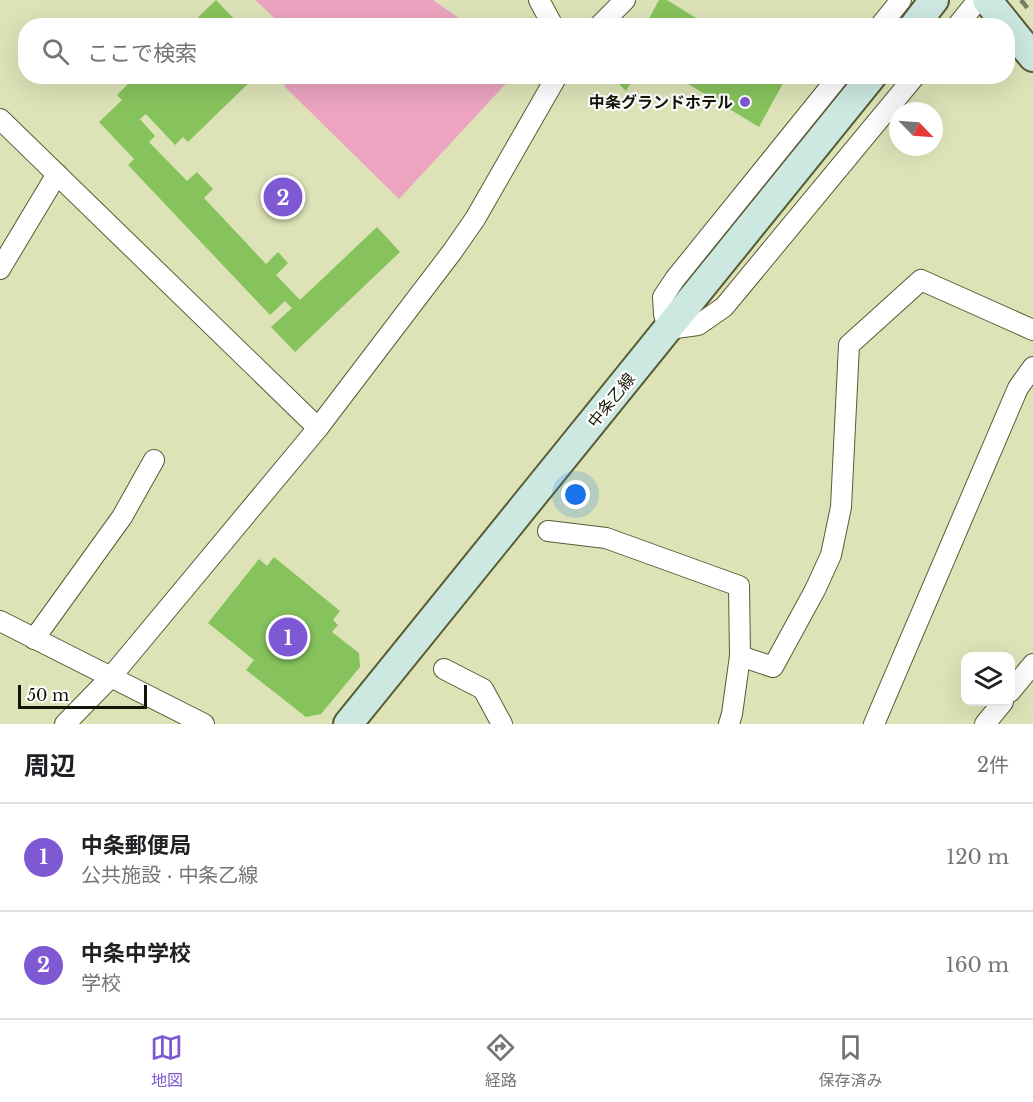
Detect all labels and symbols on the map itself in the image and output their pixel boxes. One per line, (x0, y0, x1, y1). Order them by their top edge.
place label: 中条グランドホテル (589, 92, 733, 112)
marker: 中条グランドホテル (738, 95, 752, 109)
north arrow (889, 102, 943, 156)
pin: 2 (264, 174, 302, 220)
street label: 中条乙線 (583, 369, 639, 431)
your location (561, 480, 590, 509)
pin: 1 (268, 614, 308, 660)
scale bar (18, 682, 147, 710)

